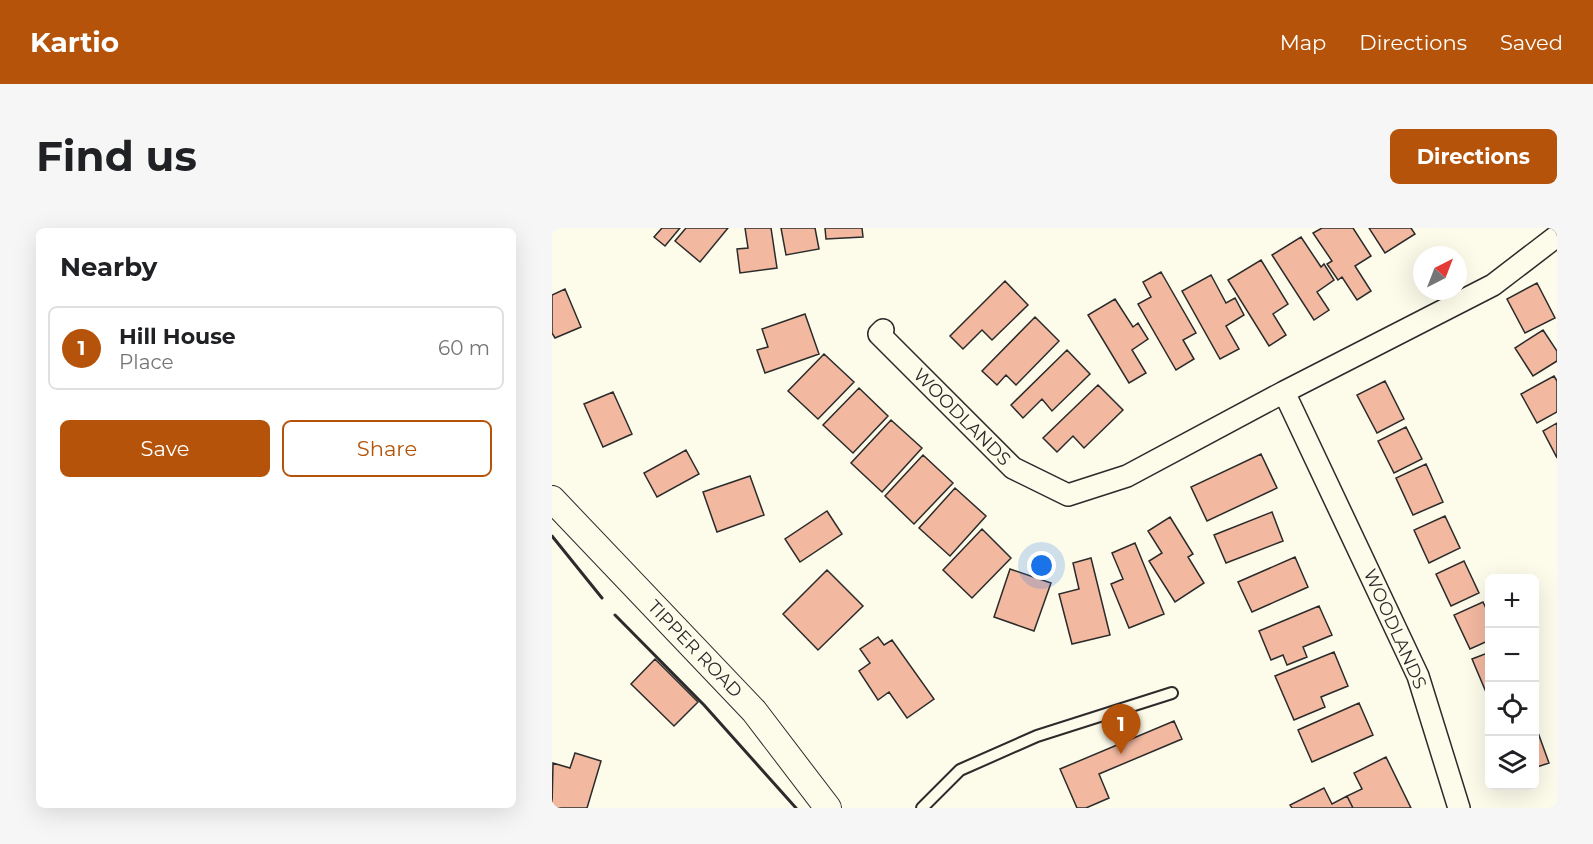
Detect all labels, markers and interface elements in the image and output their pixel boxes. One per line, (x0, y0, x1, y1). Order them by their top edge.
text: Kartio (30, 25, 119, 59)
text: Map (1280, 30, 1326, 55)
text: Directions (1359, 30, 1467, 55)
text: Saved (1500, 30, 1563, 55)
button: Directions (1390, 129, 1557, 184)
text: Find us (36, 130, 197, 182)
north arrow (1413, 246, 1467, 300)
text: Nearby (60, 251, 157, 283)
text: Hill House (119, 323, 236, 350)
text: 1 (78, 336, 85, 360)
text: 60 m (438, 336, 490, 360)
text: Place (119, 350, 174, 374)
street label: WOODLANDS (909, 364, 1015, 470)
button: Save (60, 420, 270, 477)
button: Share (282, 420, 492, 477)
your location (1027, 551, 1056, 580)
street label: WOODLANDS (1359, 566, 1431, 692)
map controls (1485, 574, 1539, 790)
button: + (1485, 574, 1539, 628)
street label: TIPPER ROAD (643, 596, 747, 702)
button: − (1485, 628, 1539, 682)
button: locate (1485, 682, 1539, 736)
pin: 1 (1102, 704, 1140, 754)
button: layers (1485, 736, 1539, 790)

